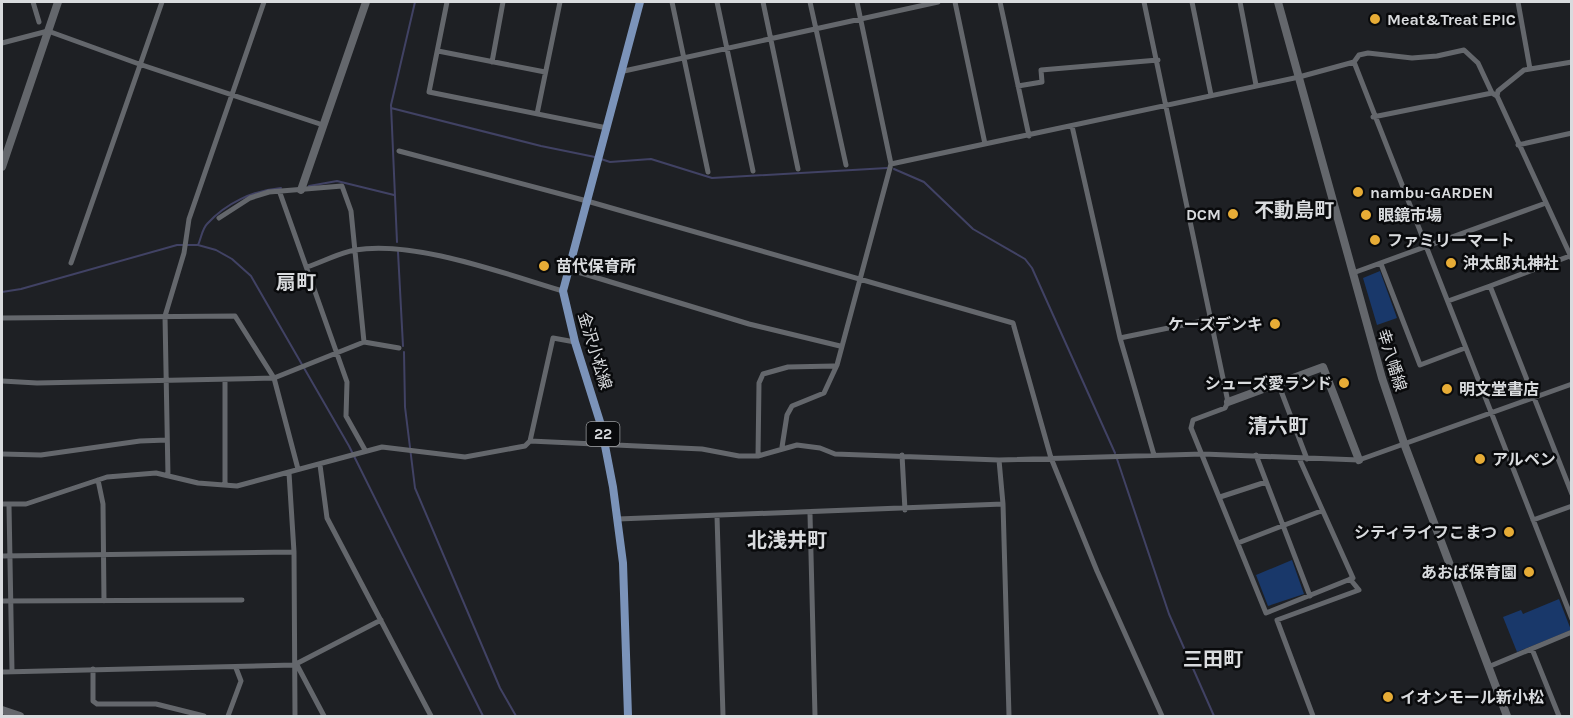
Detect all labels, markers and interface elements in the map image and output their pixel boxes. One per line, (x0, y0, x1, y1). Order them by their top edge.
place label: Meat&Treat EPIC (1387, 10, 1516, 29)
marker: Meat&Treat EPIC (1368, 12, 1382, 26)
place label: nambu-GARDEN (1370, 183, 1493, 202)
marker: nambu-GARDEN (1351, 185, 1365, 199)
district label: 不動島町 (1254, 199, 1334, 222)
place label: DCM (1186, 205, 1221, 224)
place label: 眼鏡市場 (1378, 206, 1442, 225)
marker: DCM (1226, 207, 1240, 221)
marker: 眼鏡市場 (1359, 208, 1373, 222)
place label: ファミリーマート (1387, 231, 1515, 250)
marker: ファミリーマート (1368, 233, 1382, 247)
place label: 沖太郎丸神社 (1463, 254, 1559, 273)
marker: 沖太郎丸神社 (1444, 256, 1458, 270)
place label: 苗代保育所 (556, 257, 636, 276)
marker: 苗代保育所 (537, 259, 551, 273)
district label: 扇町 (276, 271, 316, 294)
street label: 金沢小松線 (574, 310, 616, 392)
place label: ケーズデンキ (1168, 315, 1263, 334)
marker: ケーズデンキ (1268, 317, 1282, 331)
street label: 幸八幡線 (1374, 327, 1410, 393)
place label: シューズ愛ランド (1205, 374, 1332, 393)
marker: シューズ愛ランド (1337, 376, 1351, 390)
place label: 明文堂書店 (1459, 380, 1539, 399)
marker: 明文堂書店 (1440, 382, 1454, 396)
district label: 清六町 (1248, 415, 1308, 438)
road number: 22 (586, 422, 620, 446)
place label: アルペン (1492, 450, 1556, 469)
marker: アルペン (1473, 452, 1487, 466)
place label: シティライフこまつ (1354, 523, 1497, 542)
marker: シティライフこまつ (1502, 525, 1516, 539)
district label: 北浅井町 (747, 529, 827, 552)
place label: あおば保育園 (1421, 563, 1517, 582)
marker: あおば保育園 (1522, 565, 1536, 579)
district label: 三田町 (1183, 648, 1243, 671)
place label: イオンモール新小松 (1400, 688, 1544, 707)
marker: イオンモール新小松 (1381, 690, 1395, 704)

